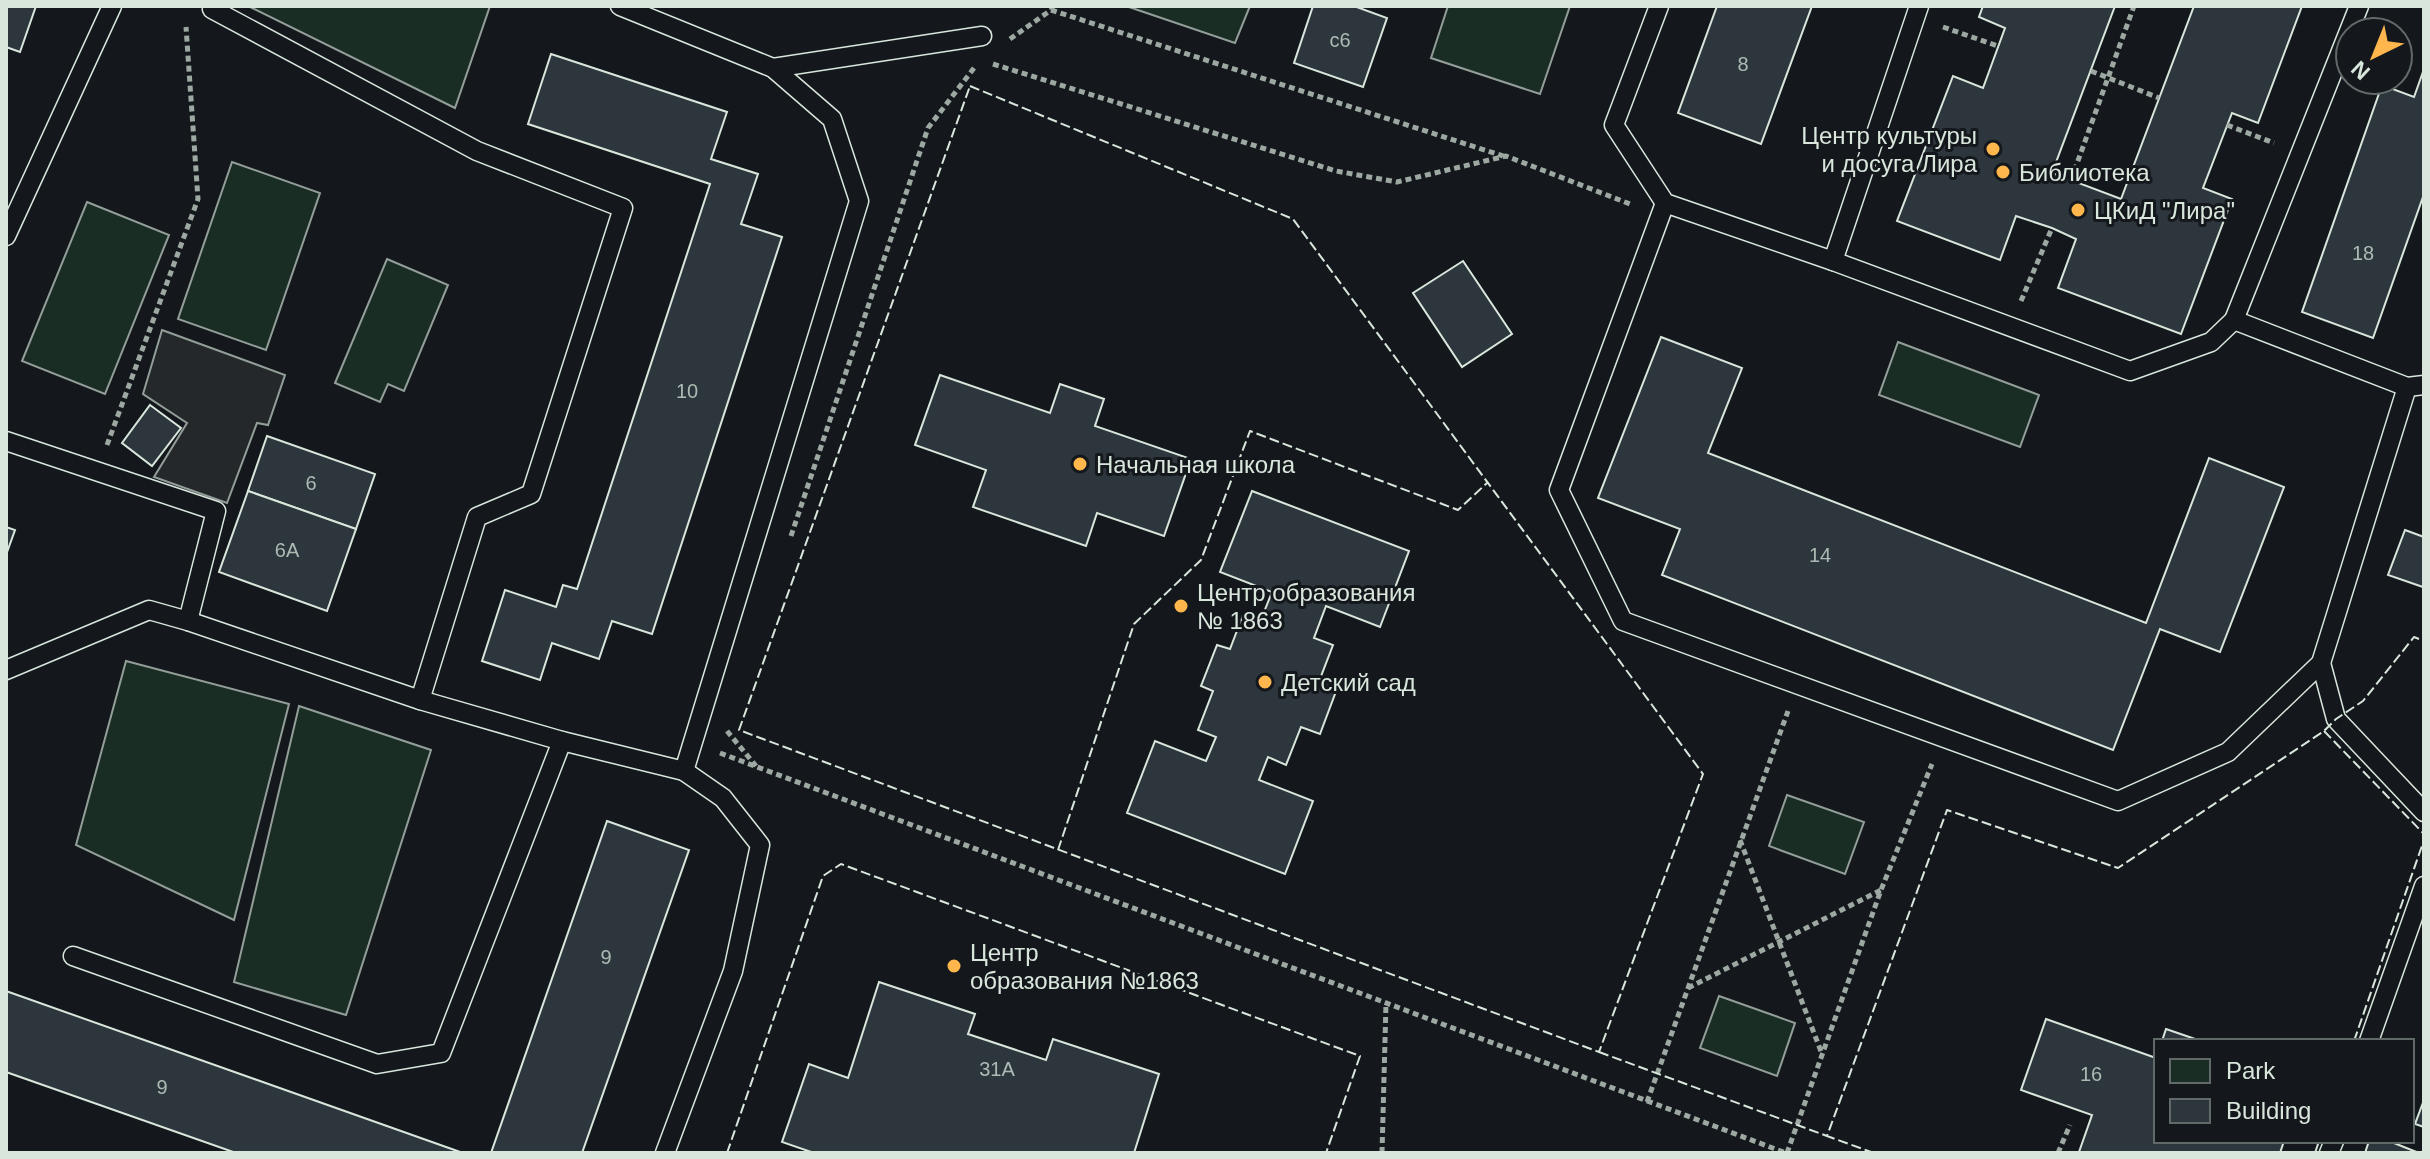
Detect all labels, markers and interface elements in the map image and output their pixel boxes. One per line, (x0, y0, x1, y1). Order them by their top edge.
north arrow (2334, 16, 2414, 96)
house number: с6 (1329, 29, 1351, 51)
house number: 8 (1737, 53, 1749, 75)
text: N (2346, 56, 2375, 85)
place label: Центр культуры и досуга Лира (1801, 122, 1978, 177)
marker: Центр культуры и досуга Лира (1984, 140, 2002, 158)
place label: Библиотека (2019, 159, 2150, 186)
marker: Библиотека (1994, 163, 2012, 181)
place label: ЦКиД "Лира" (2094, 197, 2235, 224)
marker: ЦКиД "Лира" (2069, 201, 2087, 219)
house number: 18 (2352, 242, 2374, 264)
house number: 10 (676, 380, 698, 402)
place label: Начальная школа (1096, 451, 1296, 478)
marker: Начальная школа (1071, 455, 1089, 473)
house number: 6 (305, 472, 317, 494)
house number: 6А (275, 539, 300, 561)
house number: 14 (1809, 544, 1831, 566)
place label: Центр образования № 1863 (1197, 579, 1415, 634)
marker: Центр образования № 1863 (1172, 597, 1190, 615)
place label: Детский сад (1281, 669, 1416, 696)
marker: Детский сад (1256, 673, 1274, 691)
place label: Центр образования №1863 (970, 939, 1199, 994)
house number: 9 (600, 946, 612, 968)
marker: Центр образования №1863 (945, 957, 963, 975)
legend (2154, 1039, 2414, 1143)
text: Park (2226, 1057, 2276, 1084)
house number: 31А (979, 1058, 1015, 1080)
house number: 16 (2080, 1063, 2102, 1085)
house number: 9 (156, 1076, 168, 1098)
text: Building (2226, 1097, 2311, 1124)

